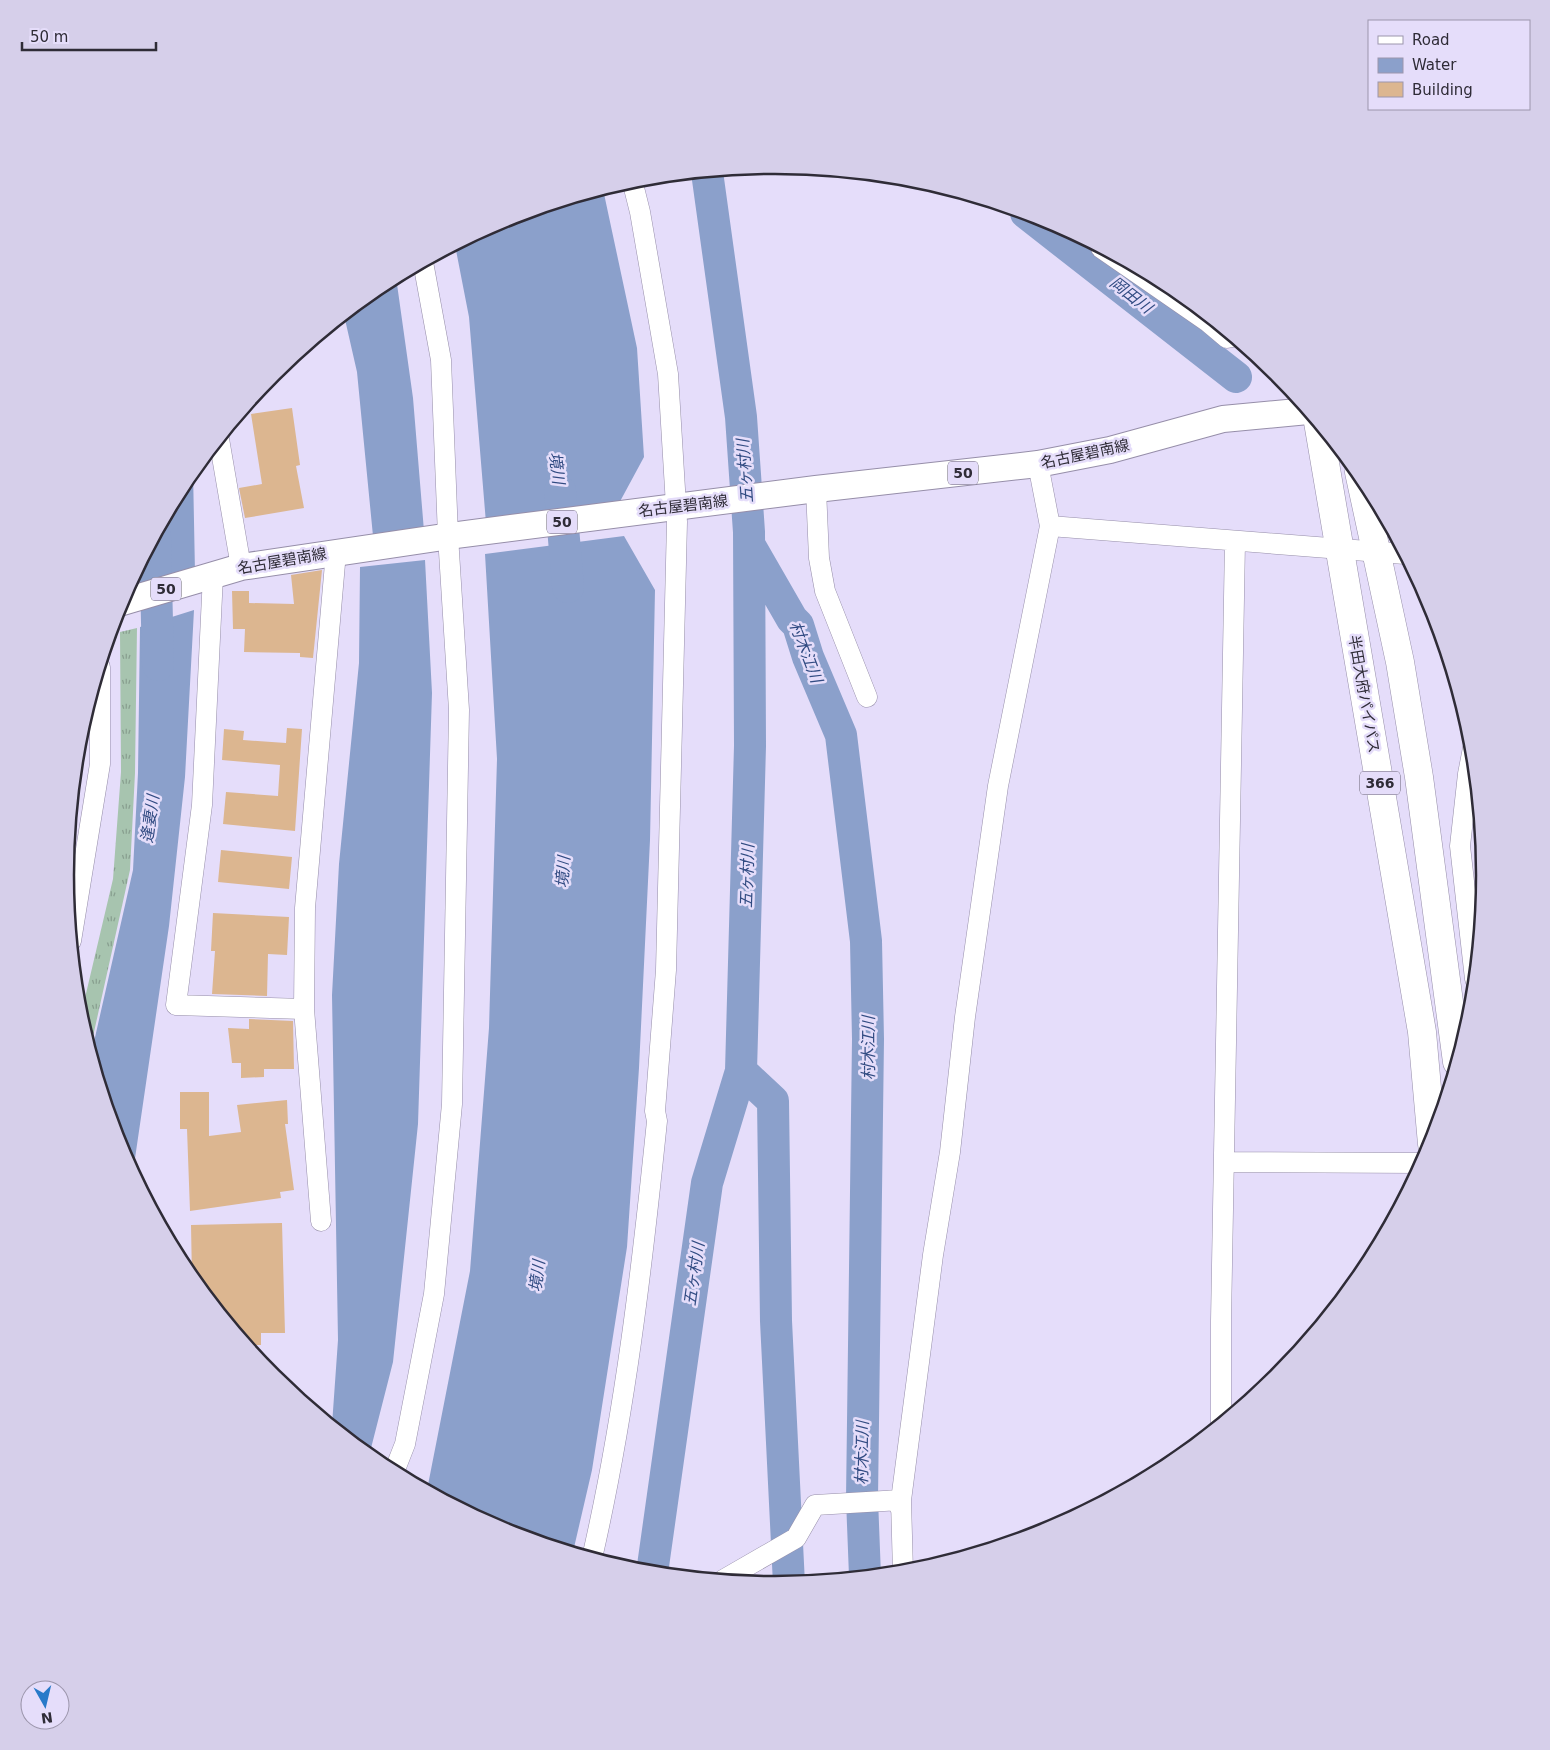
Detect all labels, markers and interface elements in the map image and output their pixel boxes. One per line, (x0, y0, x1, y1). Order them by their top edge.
scale bar (22, 20, 156, 52)
legend (1368, 20, 1530, 110)
text: 50 m (30, 28, 68, 46)
text: Road (1412, 31, 1450, 49)
text: Water (1412, 56, 1457, 74)
text: Building (1412, 81, 1473, 99)
water label: 岡田川 (1106, 273, 1157, 318)
water label: 五ヶ村川 (733, 436, 757, 504)
street label: 名古屋碧南線 (1039, 436, 1131, 472)
water label: 境川 (546, 451, 569, 487)
road number: 50 (948, 462, 978, 484)
street label: 名古屋碧南線 (637, 492, 729, 520)
road number: 50 (547, 511, 577, 534)
street label: 名古屋碧南線 (236, 544, 328, 578)
road number: 50 (151, 578, 181, 600)
water label: 村木江川 (786, 619, 827, 687)
street label: 半田大府パイパス (1345, 633, 1383, 755)
road number: 366 (1360, 771, 1400, 794)
water label: 逢妻川 (137, 792, 163, 844)
water label: 五ヶ村川 (736, 842, 758, 908)
water label: 境川 (552, 853, 574, 889)
water label: 村木江川 (859, 1014, 878, 1080)
water label: 五ヶ村川 (680, 1239, 708, 1307)
water label: 境川 (526, 1257, 549, 1293)
water label: 村木江川 (852, 1419, 872, 1485)
north arrow (20, 1680, 70, 1730)
text: N (40, 1709, 54, 1727)

